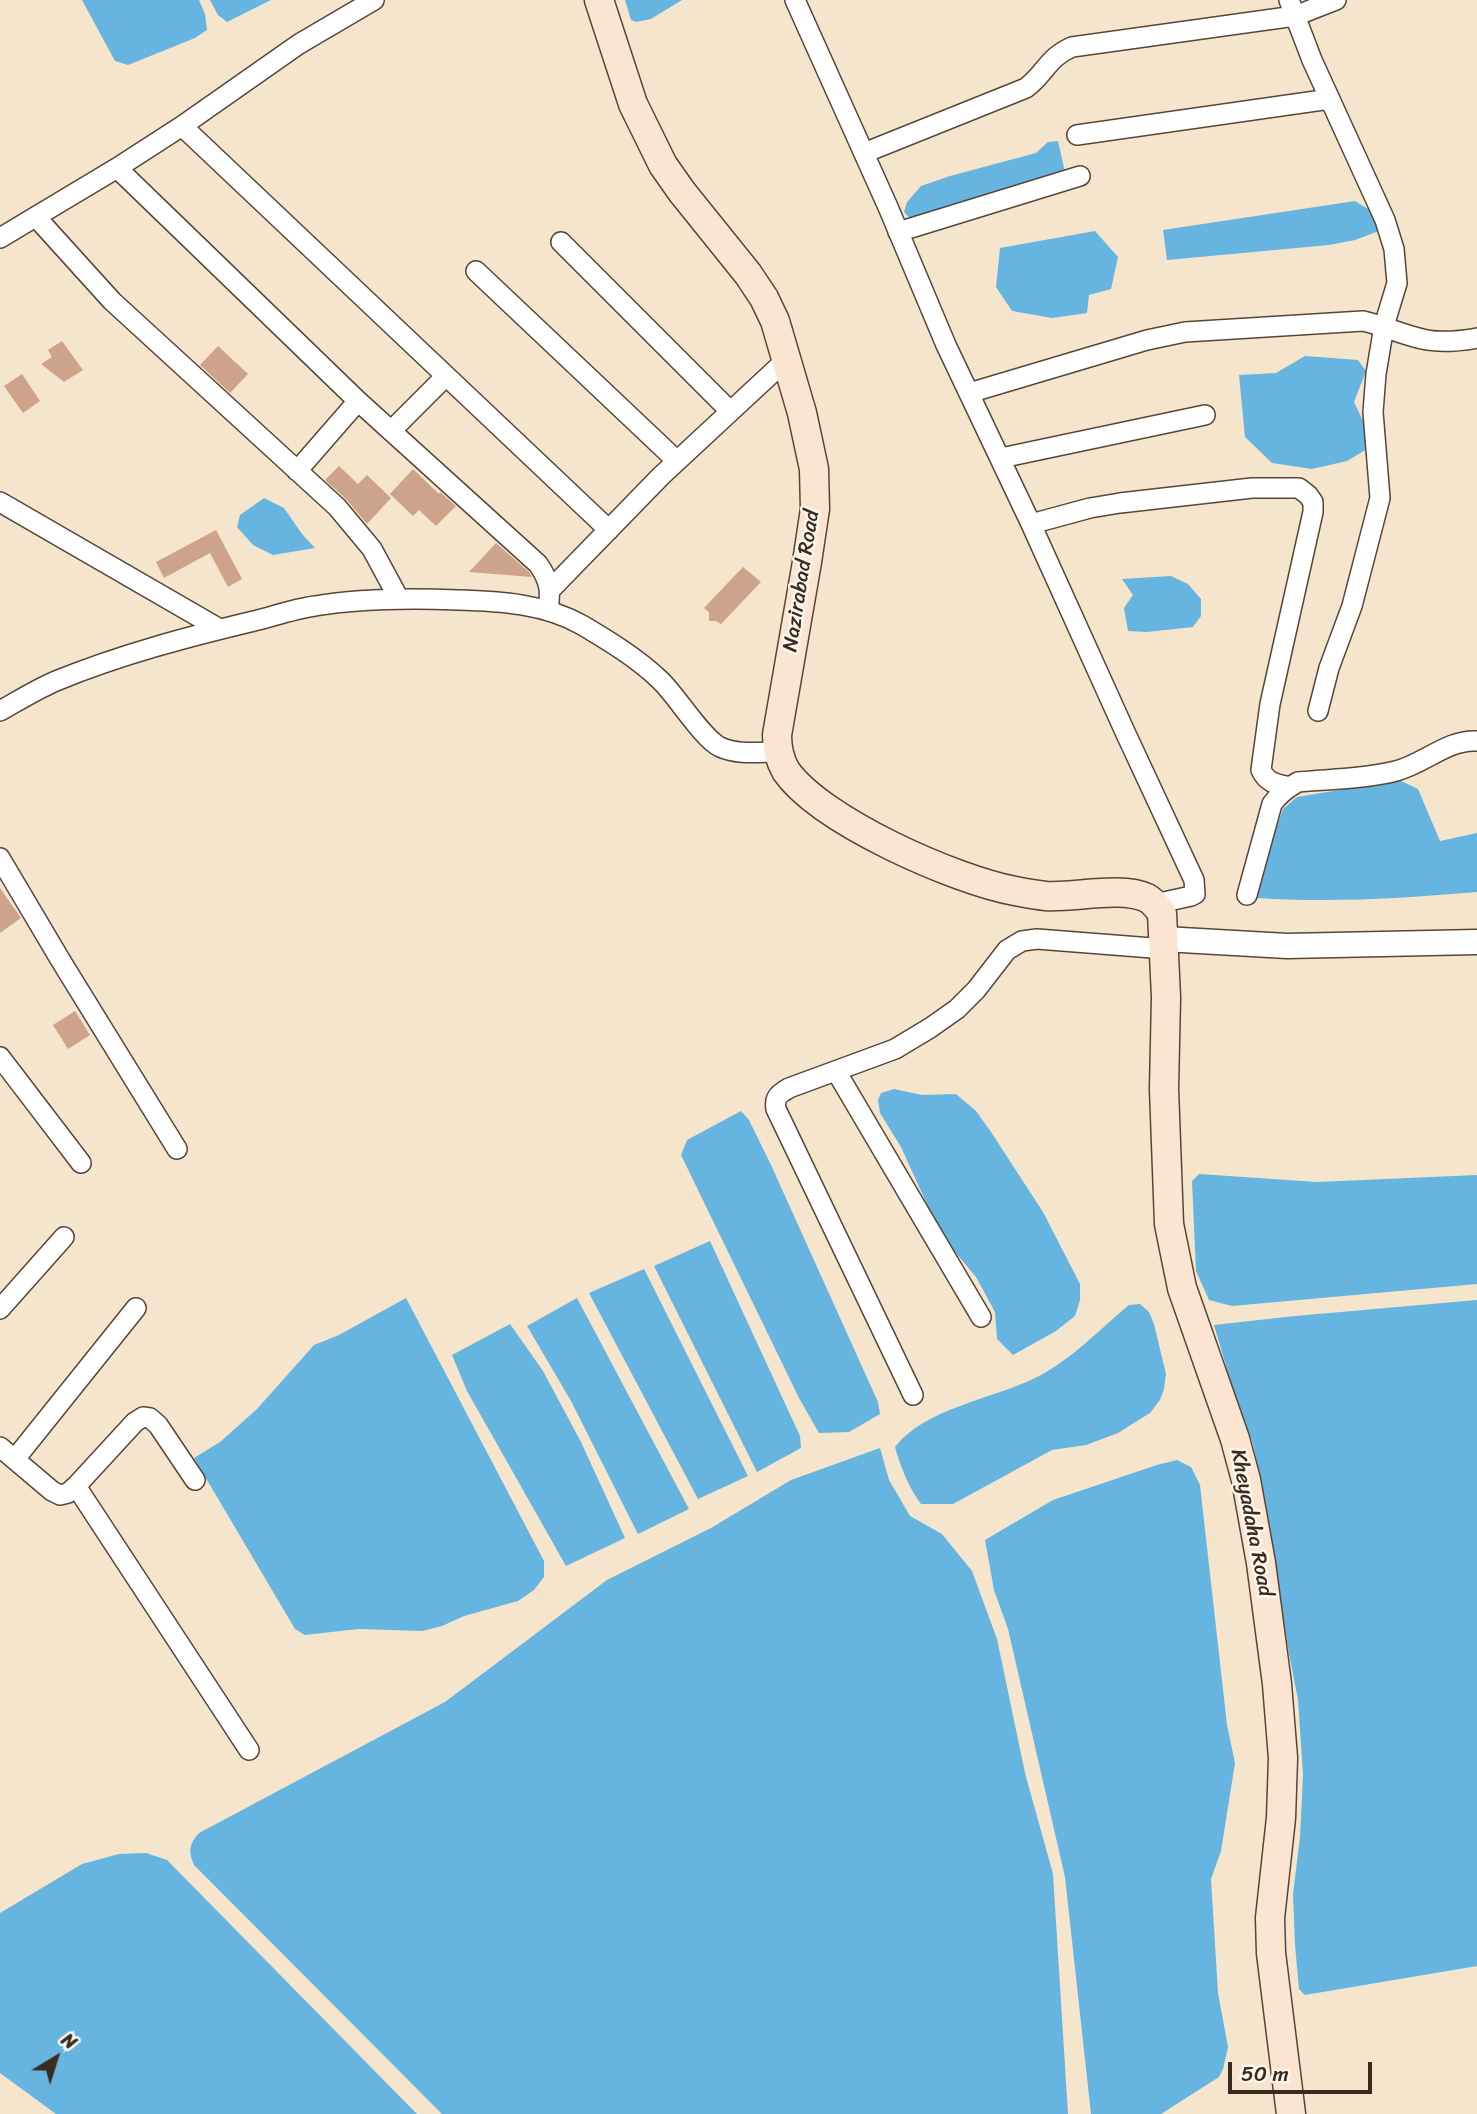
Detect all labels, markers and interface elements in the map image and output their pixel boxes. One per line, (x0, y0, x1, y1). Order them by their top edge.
street label: Nazirabad Road (778, 508, 826, 654)
street label: Kheyadaha Road (1224, 1447, 1278, 1599)
north arrow (21, 2023, 91, 2093)
text: N (54, 2024, 85, 2058)
scale bar (1232, 2048, 1376, 2092)
text: 50 m (1241, 2055, 1289, 2093)

